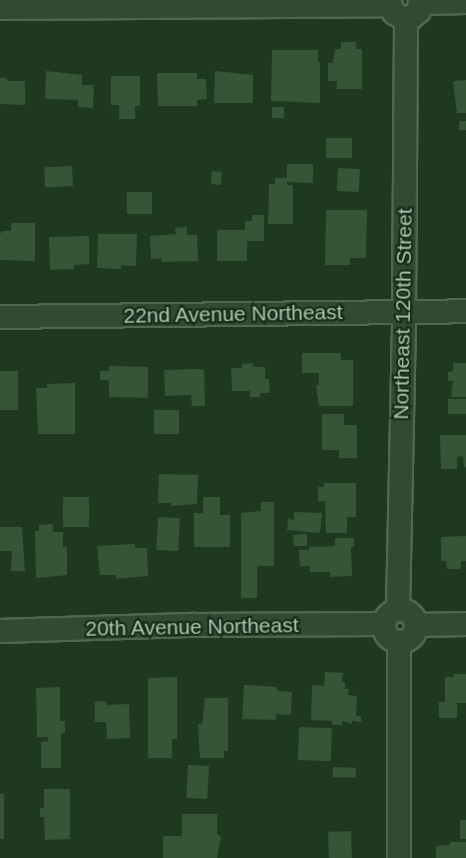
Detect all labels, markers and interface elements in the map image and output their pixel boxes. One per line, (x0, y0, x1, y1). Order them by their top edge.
street label: Northeast 120th Street (389, 208, 417, 420)
street label: 22nd Avenue Northeast (123, 299, 343, 329)
street label: 20th Avenue Northeast (85, 613, 299, 641)

